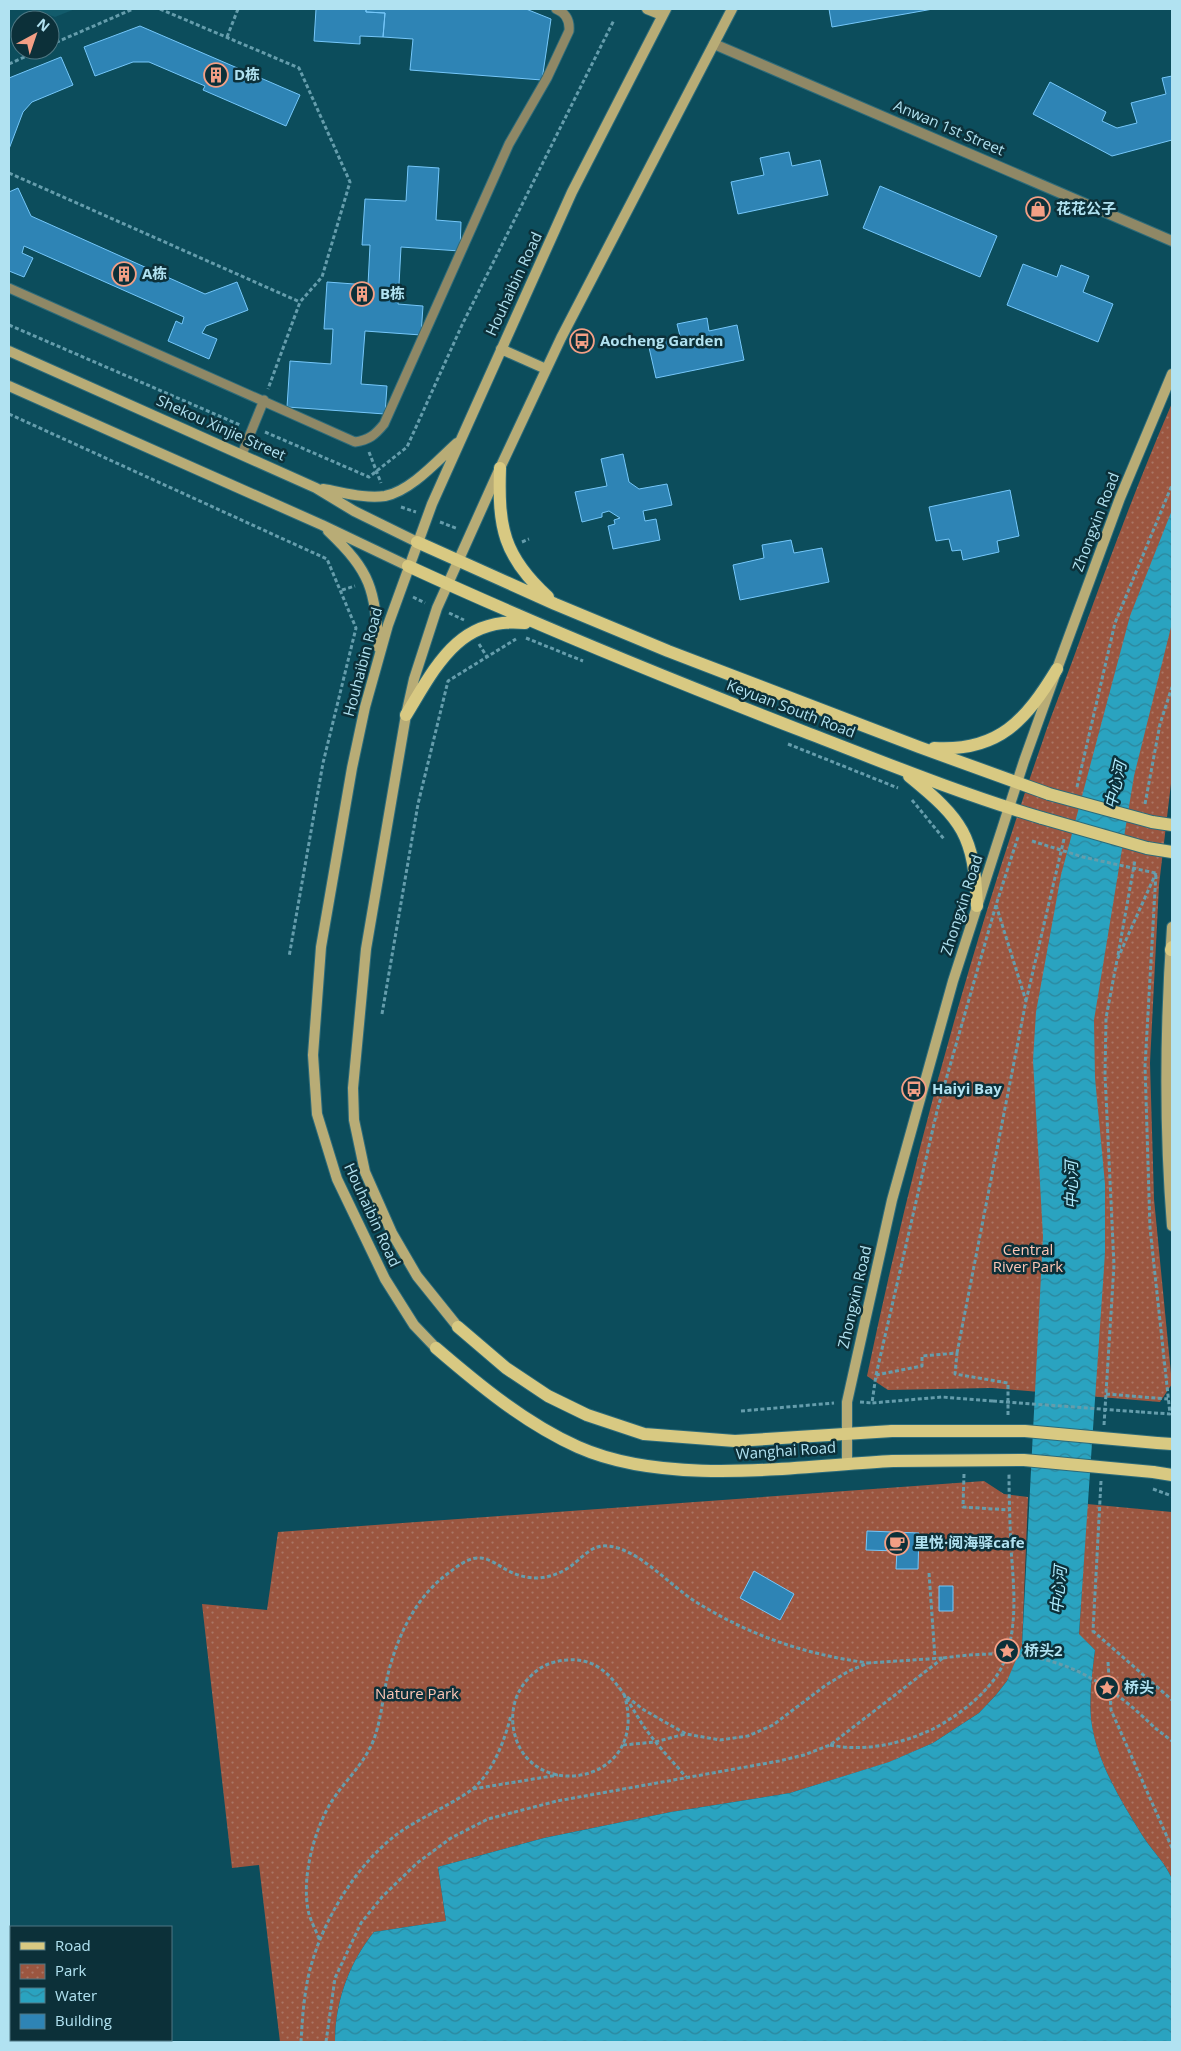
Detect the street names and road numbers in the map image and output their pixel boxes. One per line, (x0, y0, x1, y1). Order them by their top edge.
street label: Anwan 1st Street (891, 95, 1008, 159)
street label: Houhaibin Road (480, 228, 546, 339)
street label: Shekou Xinjie Street (154, 390, 289, 465)
street label: Zhongxin Road (1067, 469, 1123, 574)
street label: Houhaibin Road (338, 605, 386, 719)
street label: Keyuan South Road (724, 674, 859, 742)
street label: Zhongxin Road (935, 852, 987, 958)
street label: Houhaibin Road (340, 1159, 406, 1270)
street label: Zhongxin Road (833, 1244, 876, 1350)
street label: Wanghai Road (735, 1437, 837, 1463)

